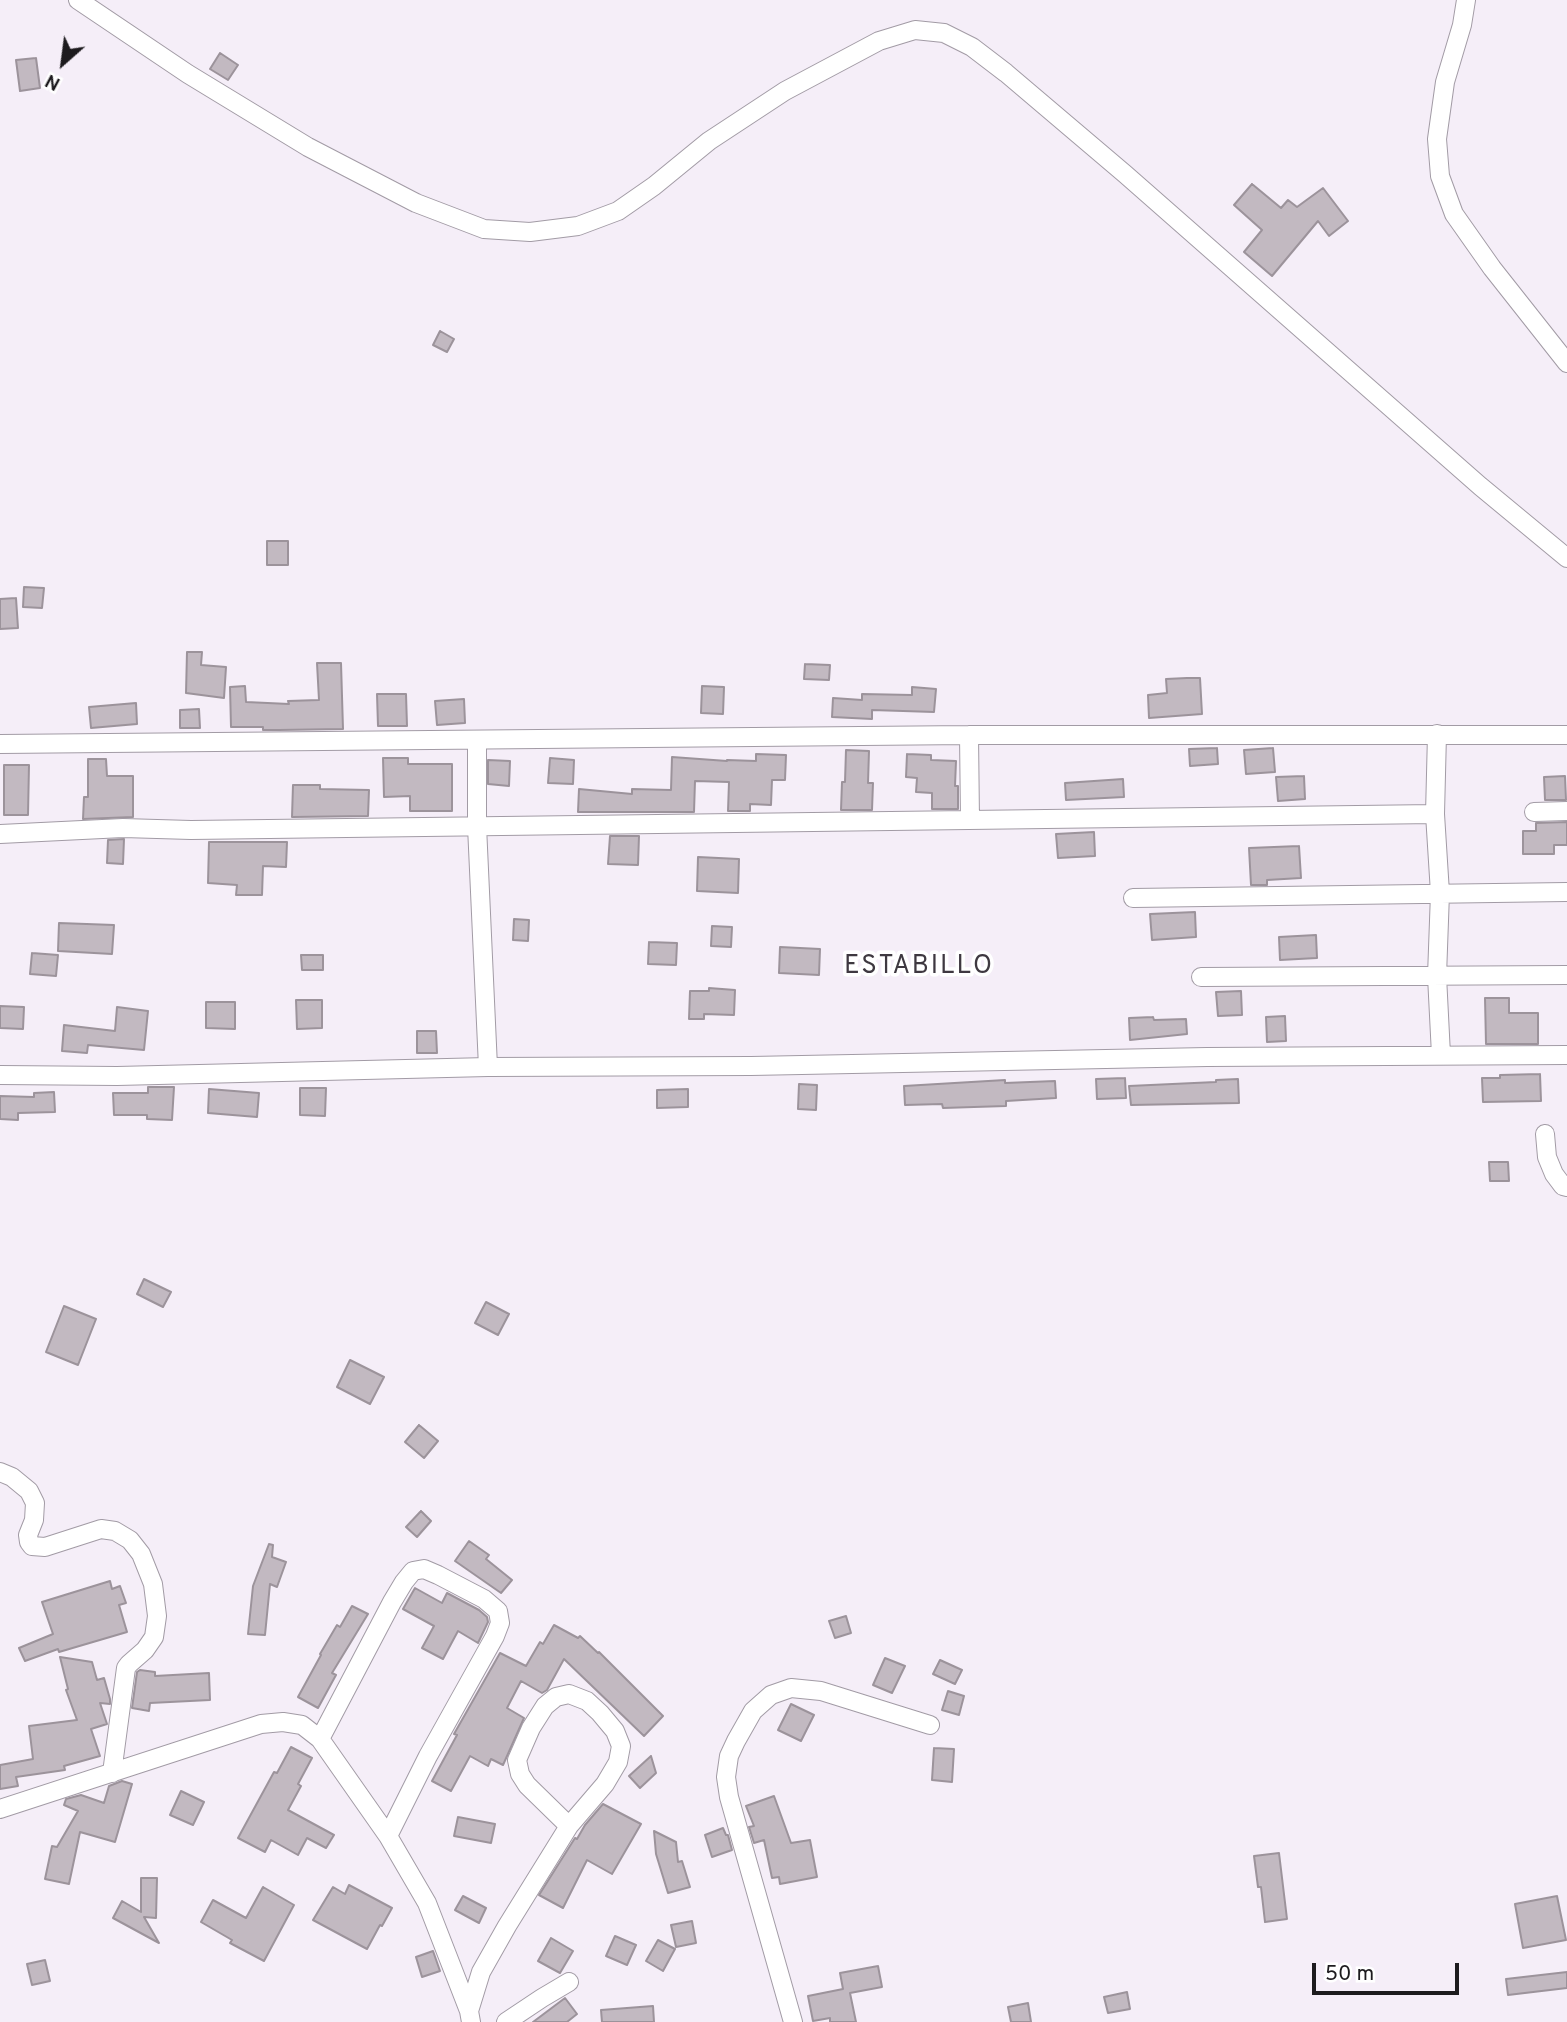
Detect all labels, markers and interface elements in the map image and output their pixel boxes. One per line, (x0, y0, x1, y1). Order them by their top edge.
north arrow (28, 28, 98, 98)
text: N (41, 68, 65, 95)
district label: ESTABILLO (845, 952, 993, 984)
scale bar (1315, 1948, 1462, 1992)
text: 50 m (1325, 1961, 1374, 1988)

